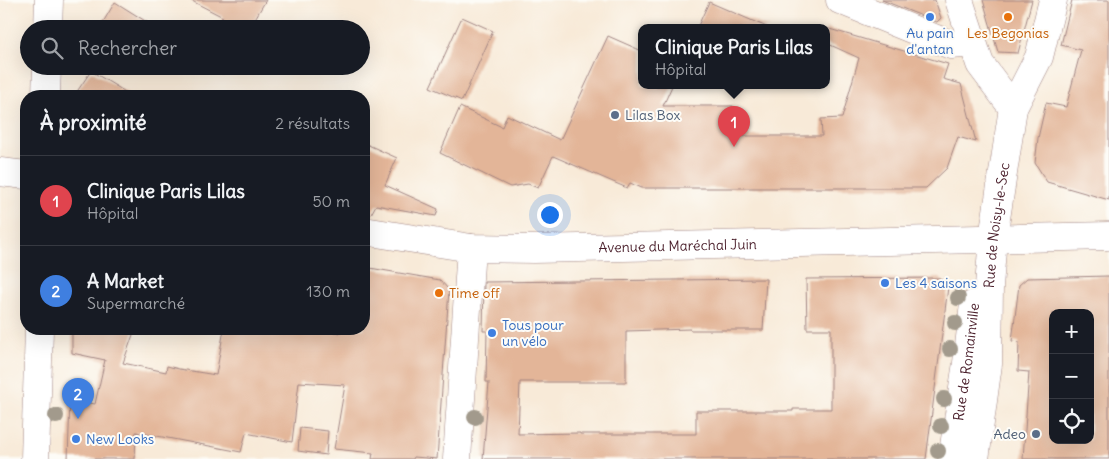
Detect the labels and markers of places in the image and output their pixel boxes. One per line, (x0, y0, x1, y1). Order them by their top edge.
marker: Au pain d'antan (924, 11, 936, 23)
marker: Les Begonias (1002, 11, 1014, 23)
place label: Au pain d'antan (906, 24, 954, 58)
place label: Les Begonias (967, 24, 1049, 42)
place label: Lilas Box (625, 106, 680, 124)
pin: 1 (718, 106, 750, 147)
marker: Lilas Box (609, 109, 621, 121)
place label: Les 4 saisons (895, 274, 977, 292)
marker: Les 4 saisons (879, 277, 891, 289)
place label: Time off (449, 284, 500, 302)
marker: Time off (433, 287, 445, 299)
place label: Tous pour un vélo (502, 316, 564, 350)
marker: Tous pour un vélo (486, 327, 498, 339)
pin: 2 (62, 378, 94, 419)
place label: Adeo (993, 425, 1026, 443)
marker: Adeo (1030, 428, 1042, 440)
place label: New Looks (86, 430, 154, 448)
marker: New Looks (70, 433, 82, 445)

